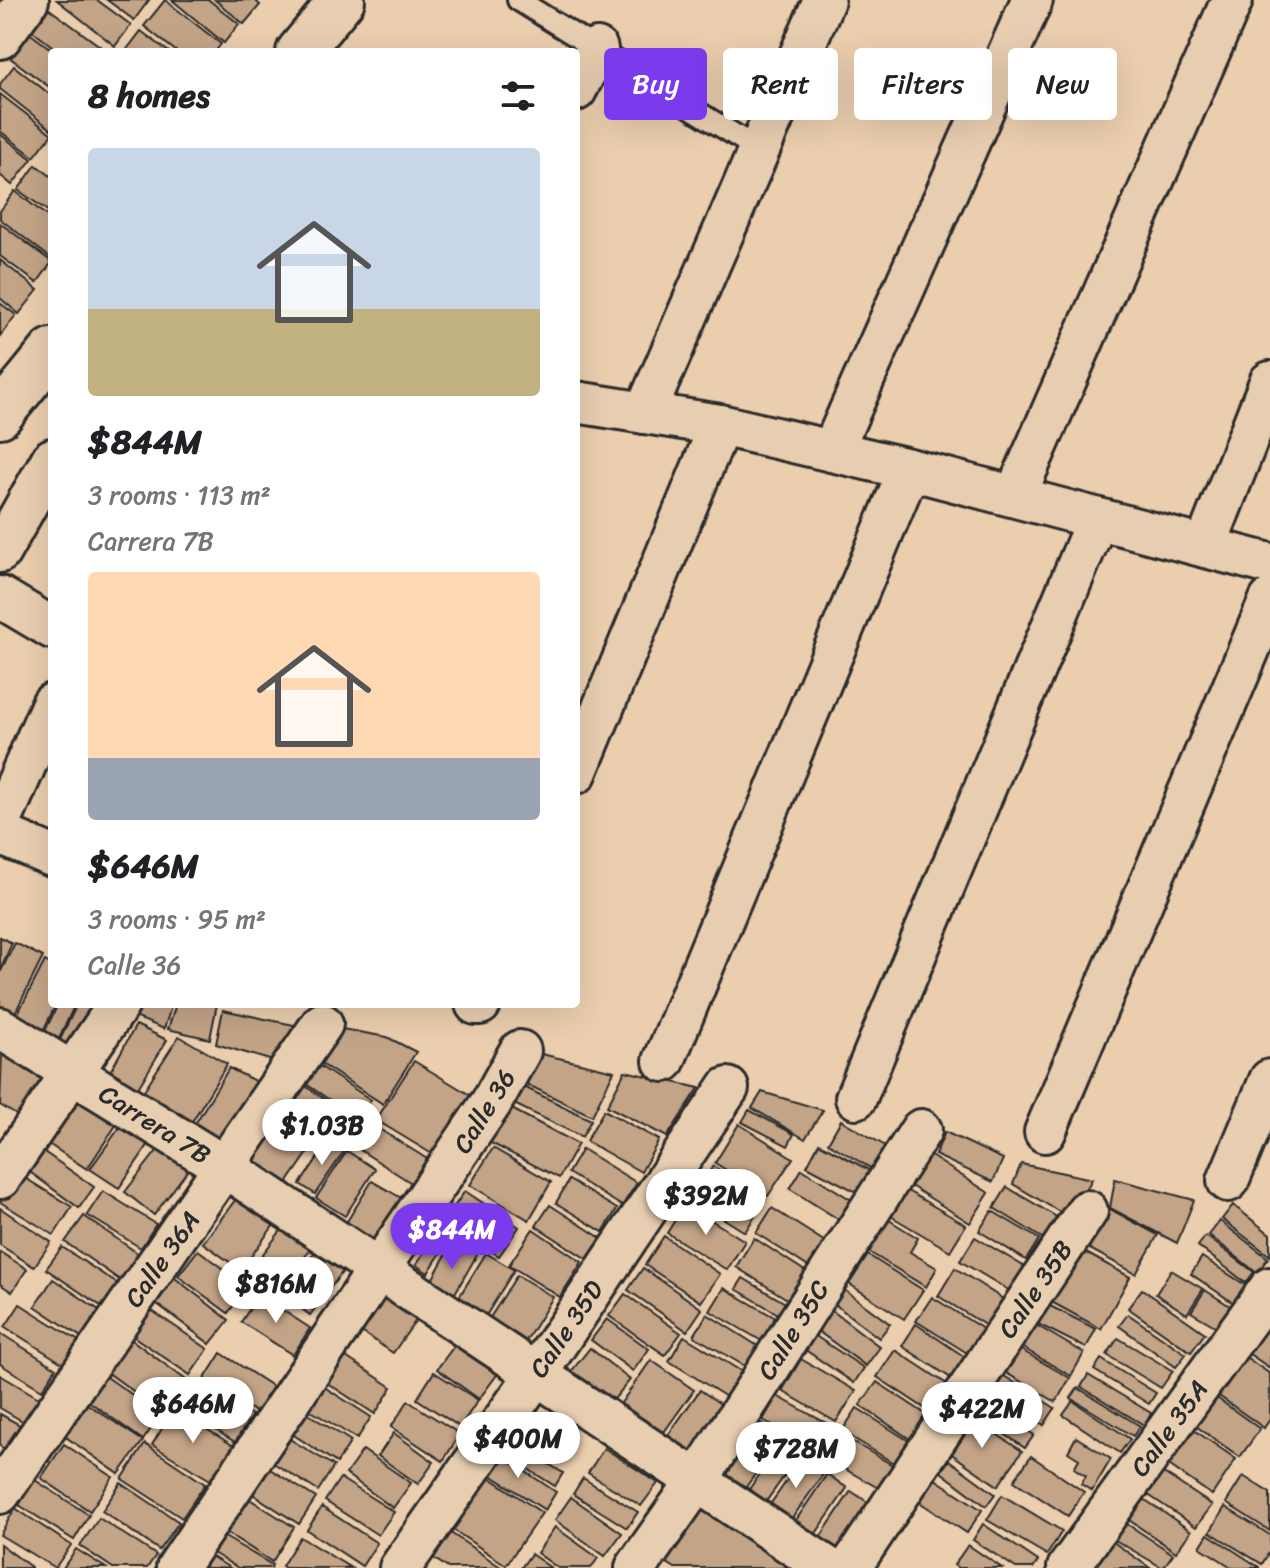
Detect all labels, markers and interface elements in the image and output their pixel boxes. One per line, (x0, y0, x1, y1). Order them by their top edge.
chip: Buy (604, 48, 707, 120)
chip: Rent (723, 48, 838, 120)
chip: Filters (854, 48, 992, 120)
chip: New (1008, 48, 1117, 120)
text: 8 homes (88, 66, 210, 126)
icon: filters (496, 74, 540, 118)
icon: home (242, 200, 386, 344)
text: $844M (88, 412, 202, 472)
text: 3 rooms · 113 m² (88, 472, 271, 518)
text: Carrera 7B (88, 518, 214, 564)
icon: home (242, 624, 386, 768)
text: $646M (88, 836, 199, 896)
text: 3 rooms · 95 m² (88, 896, 266, 942)
text: Calle 36 (88, 942, 181, 988)
street label: Calle 36 (440, 1059, 528, 1163)
street label: Carrera 7B (90, 1071, 220, 1177)
pin: $1.03B (257, 1099, 387, 1167)
text: $1.03B (280, 1102, 364, 1148)
pin: $392M (650, 1169, 762, 1237)
text: $392M (664, 1172, 748, 1218)
street label: Calle 36A (112, 1201, 212, 1317)
pin: $844M (396, 1203, 508, 1271)
text: $844M (409, 1206, 495, 1252)
street label: Calle 35B (985, 1230, 1085, 1348)
pin: $816M (220, 1257, 332, 1325)
text: $816M (236, 1260, 316, 1306)
street label: Calle 35D (516, 1270, 616, 1387)
street label: Calle 35C (744, 1271, 842, 1389)
street label: Calle 35A (1118, 1369, 1220, 1487)
pin: $646M (137, 1377, 249, 1445)
text: $646M (151, 1380, 235, 1426)
pin: $422M (926, 1382, 1038, 1450)
text: $422M (940, 1385, 1024, 1431)
pin: $400M (462, 1412, 574, 1480)
text: $400M (474, 1415, 562, 1461)
pin: $728M (740, 1422, 852, 1490)
text: $728M (754, 1425, 838, 1471)

